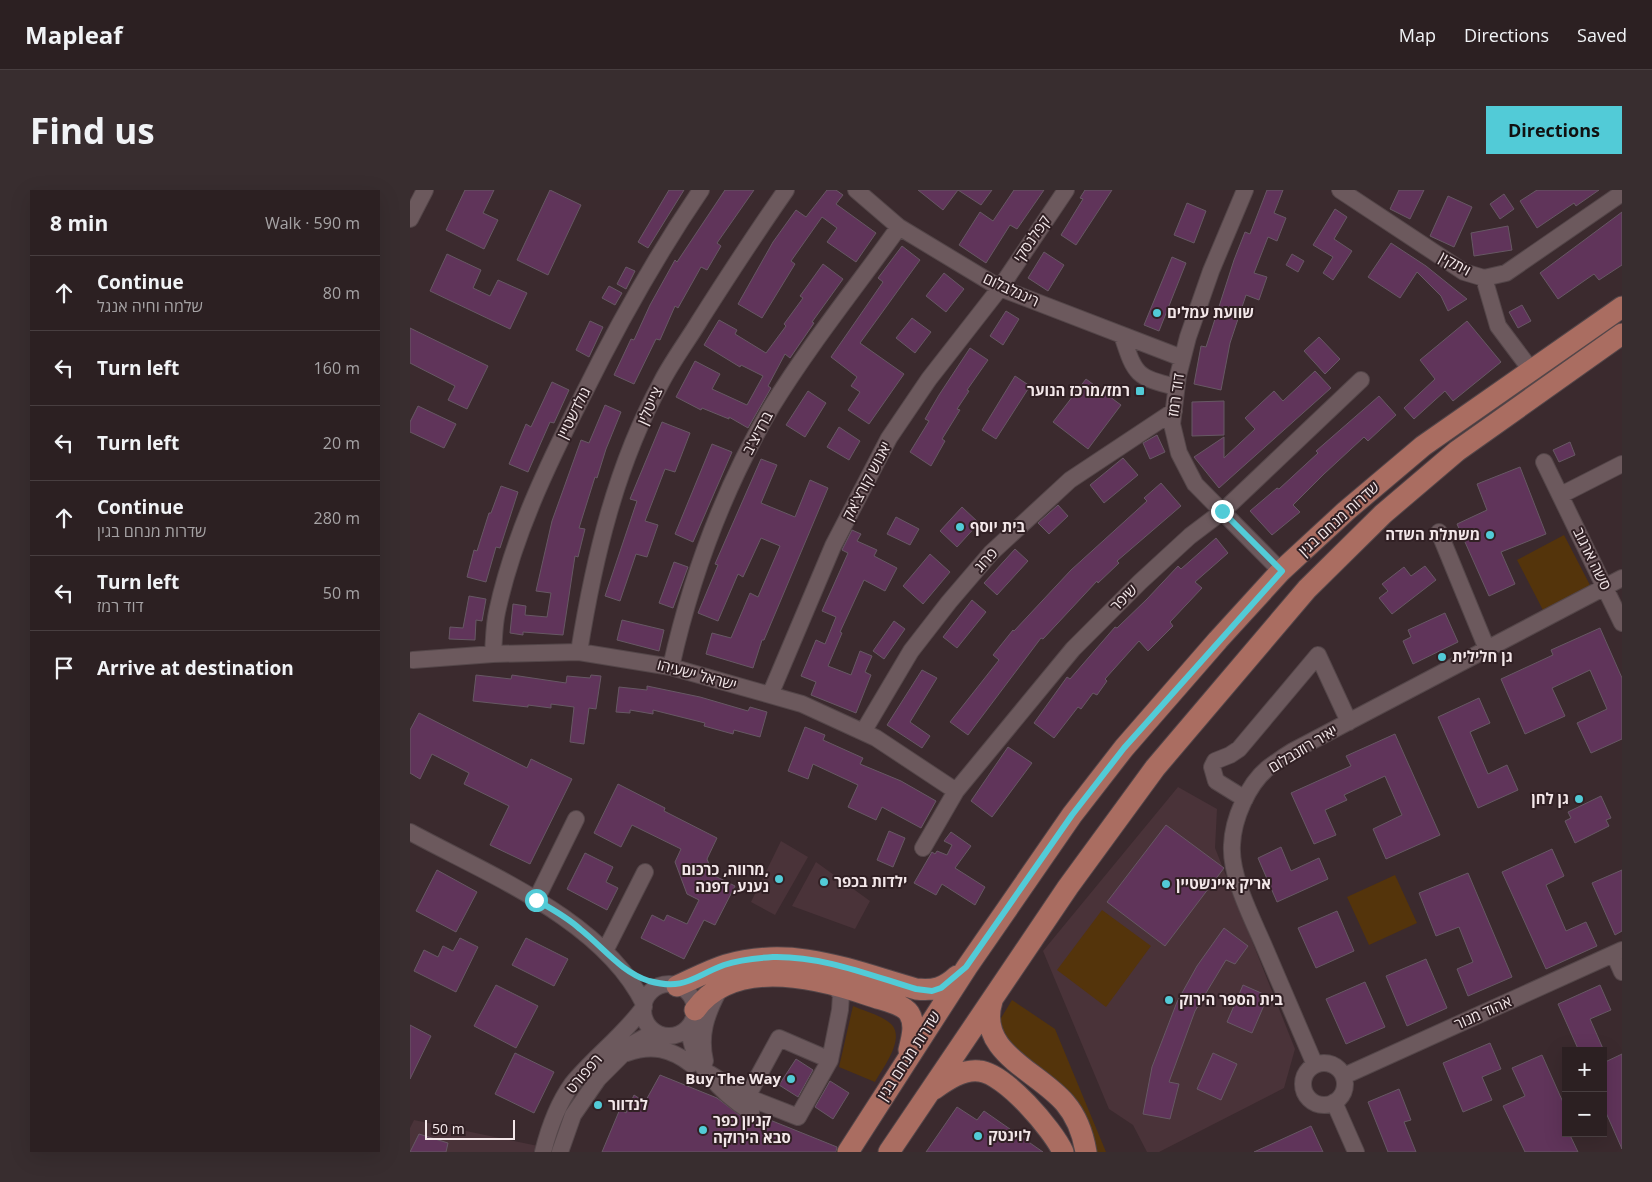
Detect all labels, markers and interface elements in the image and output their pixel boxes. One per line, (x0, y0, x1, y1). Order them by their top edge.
text: Mapleaf (25, 18, 123, 51)
text: Map (1399, 23, 1436, 47)
text: Directions (1464, 23, 1549, 47)
text: Saved (1577, 23, 1627, 47)
button: Directions (1486, 106, 1622, 154)
text: Find us (30, 107, 155, 154)
text: 8 min (50, 209, 108, 237)
street label: קפלנסקי (1008, 211, 1054, 266)
text: Walk · 590 m (265, 212, 360, 234)
street label: ויתקין (1436, 246, 1475, 280)
street label: רינגלבלום (980, 268, 1042, 311)
text: Continue (97, 269, 184, 295)
icon: ahead (50, 279, 78, 307)
text: 80 m (323, 282, 360, 304)
text: שלמה וחיה אנגל (97, 295, 203, 317)
place label: שוועת עמלים (1167, 302, 1254, 322)
marker: שוועת עמלים (1151, 307, 1163, 319)
icon: left (50, 354, 78, 382)
text: Turn left (97, 355, 179, 381)
text: 160 m (314, 357, 360, 379)
street label: דוד רמז (1162, 371, 1188, 418)
place label: רמז/מרכז הנוער (1027, 380, 1130, 400)
street label: גולדשטיין (552, 383, 595, 442)
street label: צייטלין (632, 383, 667, 428)
marker: רמז/מרכז הנוער (1134, 385, 1146, 397)
street label: ברדיצ'ב (737, 407, 777, 458)
icon: left (50, 429, 78, 457)
text: Turn left (97, 430, 179, 456)
text: 20 m (323, 432, 360, 454)
street label: יאנוש קורצ'אק (837, 438, 895, 524)
street label: שדרות מנחם בגין (1294, 476, 1383, 560)
text: Continue (97, 494, 184, 520)
route end (1211, 500, 1234, 523)
icon: ahead (50, 504, 78, 532)
text: 280 m (314, 507, 360, 529)
place label: בית יוסף (970, 516, 1026, 536)
text: שדרות מנחם בגין (97, 520, 206, 542)
marker: בית יוסף (954, 521, 966, 533)
place label: משתלת השדה (1385, 524, 1480, 544)
street label: סשה ארגוב (1569, 524, 1617, 593)
marker: משתלת השדה (1484, 529, 1496, 541)
street label: פרוג (969, 543, 1002, 576)
text: Turn left (97, 569, 179, 595)
icon: left (50, 579, 78, 607)
street label: שיפר (1105, 579, 1141, 615)
text: 50 m (323, 582, 360, 604)
text: דוד רמז (97, 595, 144, 617)
place label: גן חלילית (1452, 646, 1513, 666)
marker: גן חלילית (1436, 651, 1448, 663)
icon: arrive (50, 654, 78, 682)
street label: ישראל ישעיהו (655, 654, 739, 694)
text: Arrive at destination (97, 655, 294, 681)
street label: יאיר רוזנבלום (1264, 720, 1341, 777)
place label: גן לחן (1531, 788, 1569, 808)
marker: גן לחן (1573, 793, 1585, 805)
place label: מרווה, כרכום, נענע, דפנה (681, 859, 769, 896)
place label: ילדות בכפר (834, 871, 907, 891)
marker: מרווה, כרכום, נענע, דפנה (773, 873, 785, 885)
place label: אריק איינשטיין (1176, 873, 1271, 893)
marker: ילדות בכפר (818, 876, 830, 888)
marker: אריק איינשטיין (1160, 878, 1172, 890)
route start (525, 889, 548, 912)
place label: בית הספר הירוק (1179, 989, 1283, 1009)
street label: אהוד מנור (1451, 991, 1514, 1034)
marker: בית הספר הירוק (1163, 994, 1175, 1006)
street label: שדרות מנחם בגין (872, 1007, 945, 1104)
map controls (1562, 1047, 1607, 1137)
button: + (1562, 1047, 1607, 1092)
street label: רפפורט (561, 1049, 606, 1097)
place label: Buy The Way (685, 1068, 781, 1088)
marker: Buy The Way (785, 1073, 797, 1085)
button: − (1562, 1092, 1607, 1137)
place label: לנדוור (608, 1094, 648, 1114)
marker: לנדוור (592, 1099, 604, 1111)
place label: קניון כפר סבא הירוקה (713, 1110, 791, 1147)
scale bar (425, 1117, 515, 1140)
text: 50 m (432, 1119, 465, 1138)
marker: קניון כפר סבא הירוקה (697, 1124, 709, 1136)
place label: לוינטק (988, 1125, 1031, 1145)
marker: לוינטק (972, 1130, 984, 1142)

